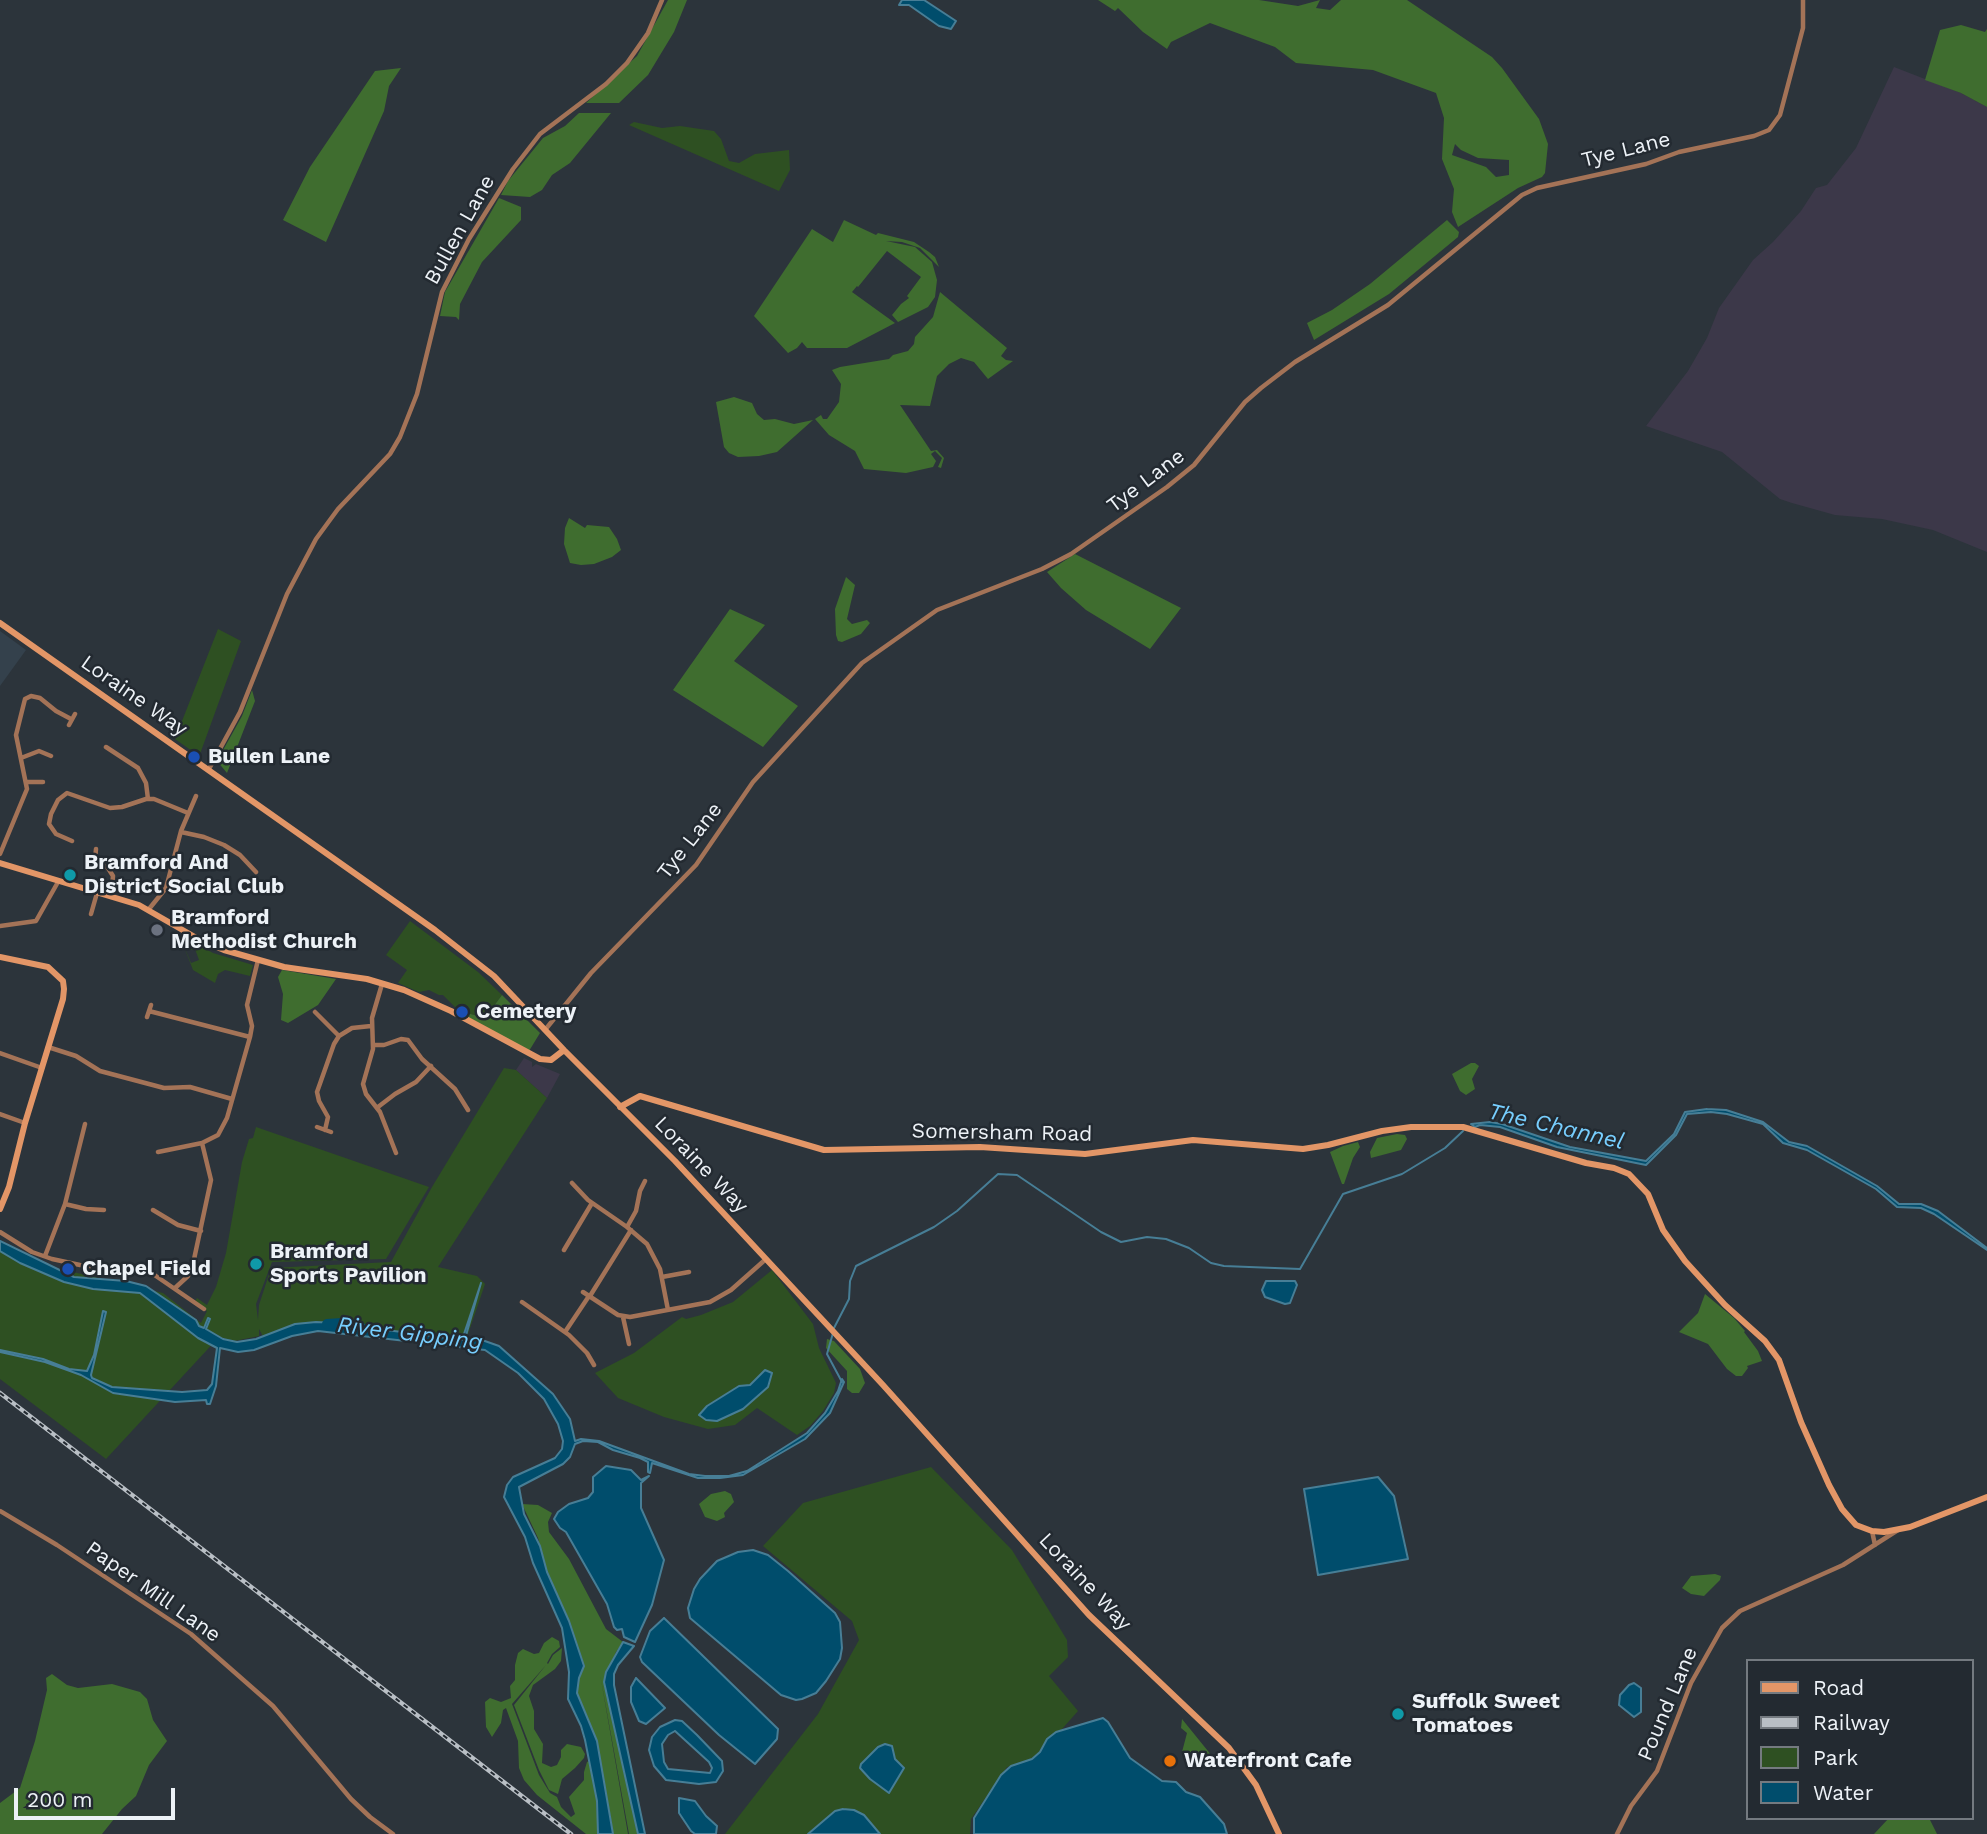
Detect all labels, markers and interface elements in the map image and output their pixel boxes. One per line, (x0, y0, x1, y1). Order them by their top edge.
street label: Tye Lane (1579, 127, 1673, 173)
street label: Bullen Lane (420, 171, 500, 289)
street label: Tye Lane (1102, 444, 1190, 518)
street label: Loraine Way (76, 650, 192, 742)
place label: Bullen Lane (208, 744, 330, 770)
marker: Bullen Lane (186, 749, 202, 765)
street label: Tye Lane (652, 798, 728, 884)
place label: Bramford And District Social Club (84, 850, 284, 900)
marker: Bramford And District Social Club (62, 867, 78, 883)
place label: Bramford Methodist Church (171, 905, 357, 955)
marker: Bramford Methodist Church (149, 922, 165, 938)
place label: Cemetery (476, 999, 576, 1025)
marker: Cemetery (454, 1004, 470, 1020)
water label: The Channel (1485, 1098, 1627, 1156)
street label: Loraine Way (649, 1112, 753, 1218)
street label: Somersham Road (911, 1119, 1093, 1147)
place label: Bramford Sports Pavilion (270, 1239, 427, 1289)
place label: Chapel Field (82, 1256, 211, 1282)
marker: Bramford Sports Pavilion (248, 1256, 264, 1272)
marker: Chapel Field (60, 1261, 76, 1277)
water label: River Gipping (336, 1311, 484, 1357)
street label: Loraine Way (1033, 1528, 1137, 1636)
street label: Paper Mill Lane (81, 1536, 225, 1648)
street label: Pound Lane (1633, 1643, 1703, 1765)
legend (1745, 1659, 1973, 1820)
text: Road (1813, 1675, 1864, 1700)
place label: Suffolk Sweet Tomatoes (1412, 1689, 1560, 1739)
marker: Suffolk Sweet Tomatoes (1390, 1706, 1406, 1722)
text: Railway (1813, 1710, 1890, 1735)
text: Park (1813, 1745, 1858, 1770)
place label: Waterfront Cafe (1184, 1748, 1352, 1774)
marker: Waterfront Cafe (1162, 1753, 1178, 1769)
scale bar (18, 1774, 178, 1818)
text: Water (1813, 1780, 1873, 1805)
text: 200 m (27, 1787, 93, 1812)

